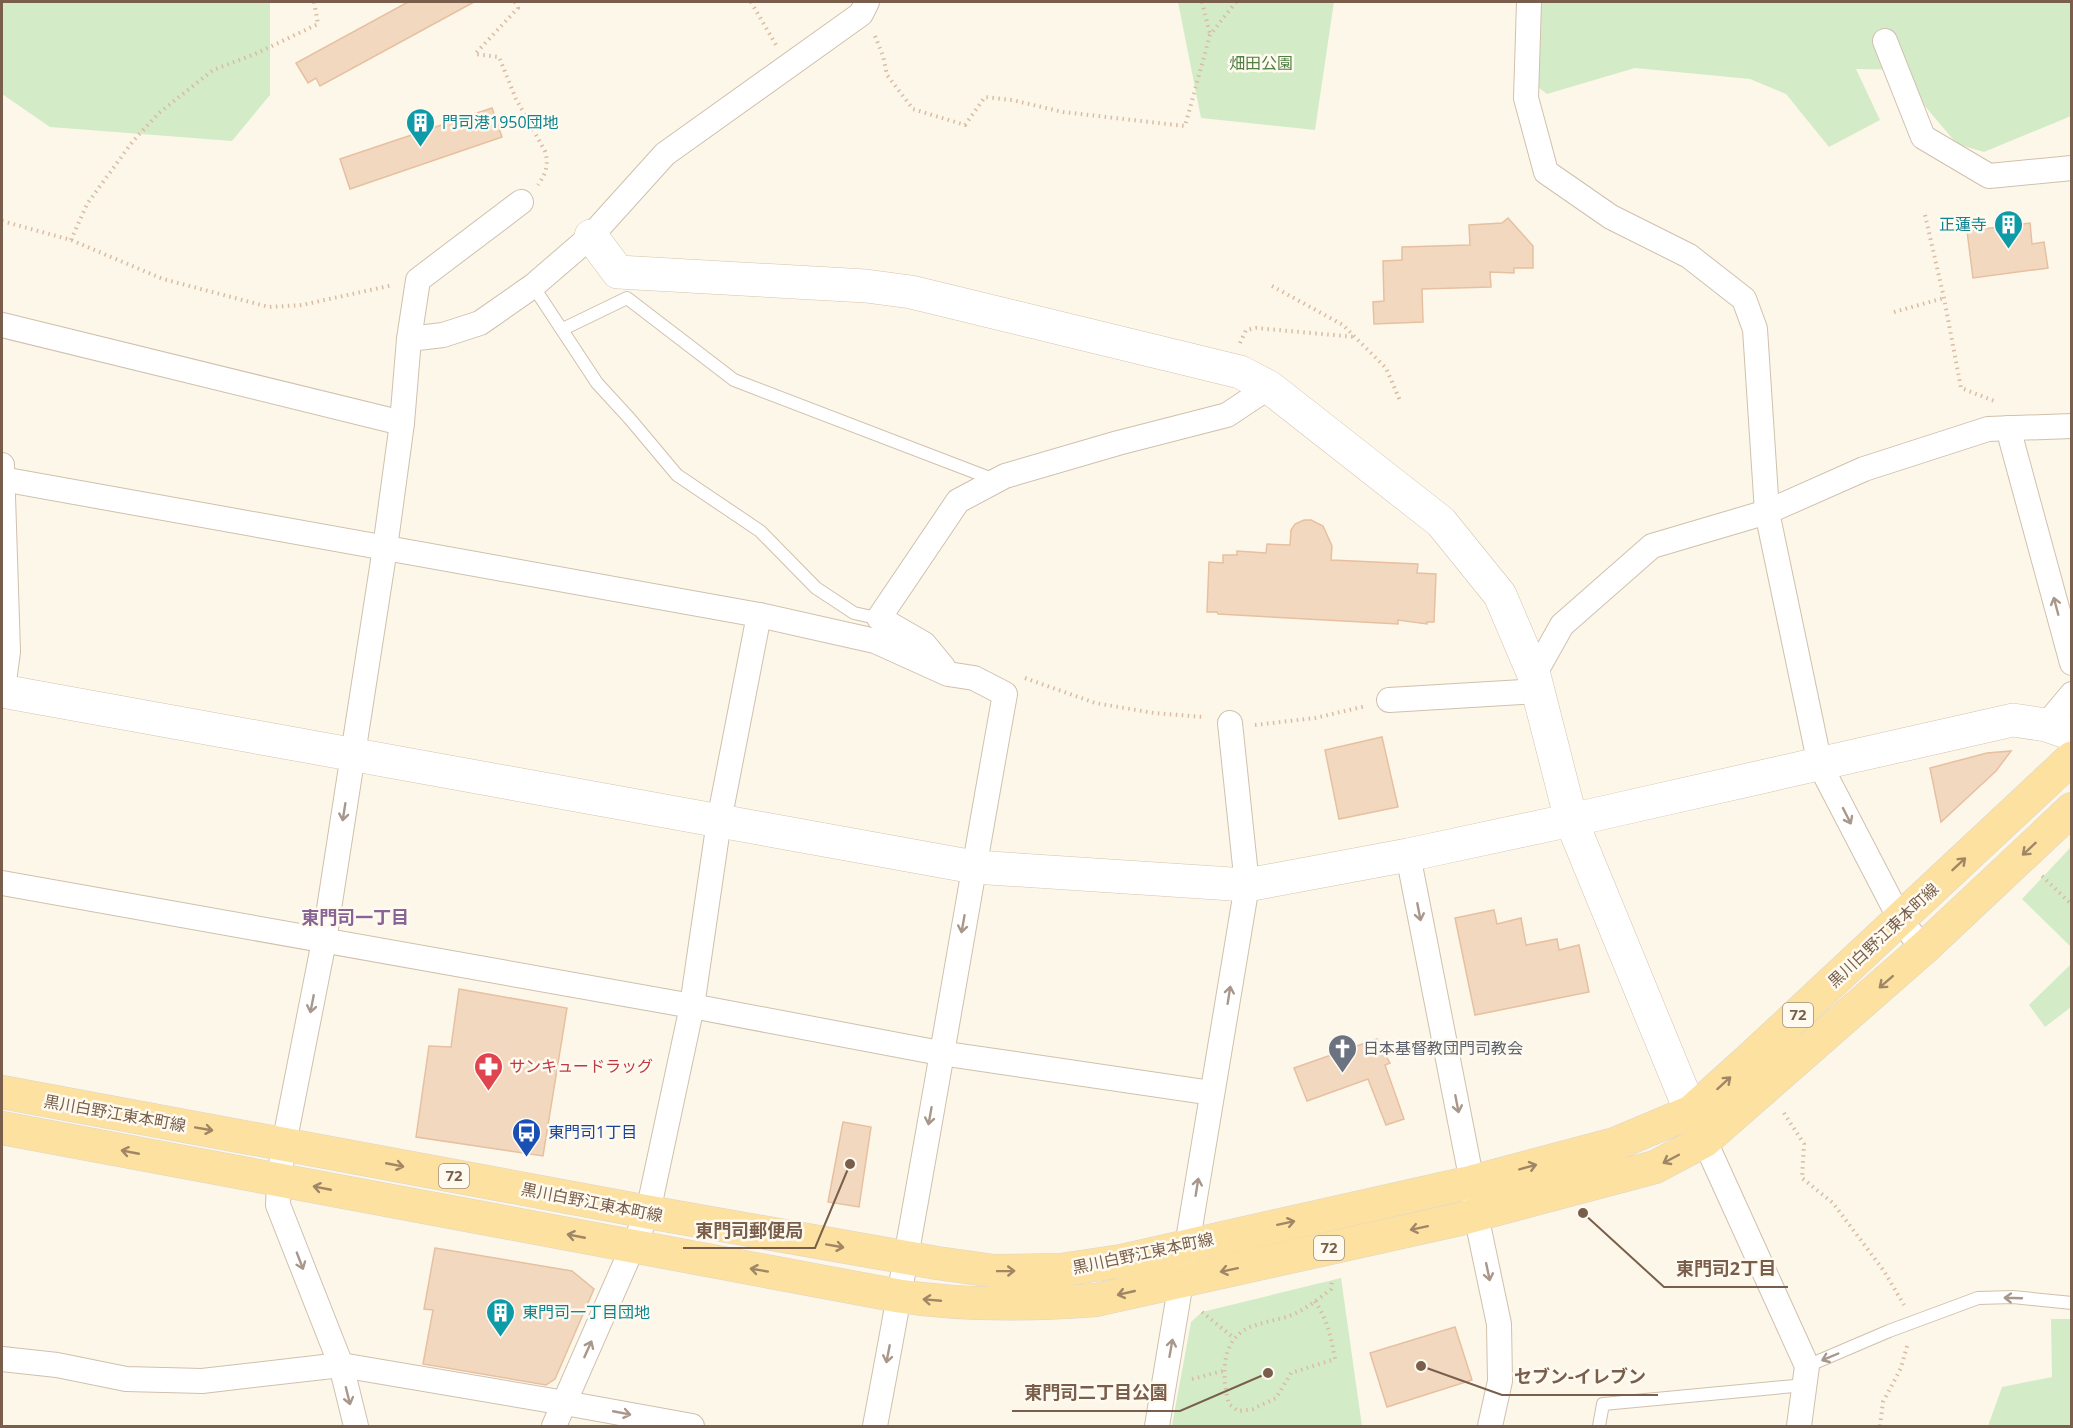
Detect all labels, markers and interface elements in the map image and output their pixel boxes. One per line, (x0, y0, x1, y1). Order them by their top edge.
park label: 畑田公園 (1229, 52, 1293, 74)
building icon: 門司港1950団地 (405, 106, 437, 148)
place label: 門司港1950団地 (442, 111, 559, 133)
building icon: 正蓮寺 (1992, 208, 2024, 250)
place label: 正蓮寺 (1939, 213, 1987, 235)
one-way arrow (2050, 597, 2061, 616)
one-way arrow (339, 801, 350, 821)
one-way arrow (1842, 807, 1853, 825)
one-way arrow (2021, 842, 2036, 857)
one-way arrow (1951, 857, 1966, 871)
street label: 黒川白野江東本町線 (1823, 878, 1943, 992)
one-way arrow (1414, 902, 1425, 922)
district label: 東門司一丁目 (301, 905, 409, 929)
one-way arrow (957, 914, 968, 933)
one-way arrow (1878, 975, 1893, 989)
one-way arrow (1224, 985, 1235, 1005)
one-way arrow (306, 994, 317, 1013)
road number: 72 (1783, 1003, 1813, 1027)
church icon: 日本基督教団門司教会 (1326, 1032, 1358, 1074)
place label: 日本基督教団門司教会 (1363, 1037, 1523, 1059)
pharmacy icon: サンキュードラッグ (472, 1050, 504, 1092)
place label: サンキュードラッグ (509, 1055, 653, 1077)
one-way arrow (1716, 1076, 1731, 1090)
street label: 黒川白野江東本町線 (42, 1090, 188, 1136)
one-way arrow (1452, 1094, 1463, 1113)
one-way arrow (924, 1106, 935, 1126)
bus stop icon: 東門司1丁目 (511, 1116, 543, 1158)
place label: 東門司1丁目 (548, 1121, 637, 1143)
one-way arrow (193, 1124, 213, 1135)
one-way arrow (121, 1146, 141, 1157)
one-way arrow (1662, 1153, 1680, 1165)
one-way arrow (385, 1160, 405, 1171)
one-way arrow (1518, 1161, 1537, 1172)
road number: 72 (439, 1164, 469, 1188)
street label: 黒川白野江東本町線 (519, 1177, 665, 1227)
one-way arrow (1192, 1178, 1203, 1197)
one-way arrow (313, 1182, 332, 1193)
callout: 東門司郵便局 (683, 1212, 815, 1248)
one-way arrow (1276, 1217, 1295, 1228)
text: 東門司郵便局 (695, 1218, 803, 1242)
one-way arrow (1410, 1223, 1429, 1234)
street label: 黒川白野江東本町線 (1070, 1227, 1216, 1279)
one-way arrow (566, 1230, 586, 1241)
road number: 72 (1314, 1236, 1344, 1260)
one-way arrow (825, 1240, 844, 1251)
one-way arrow (295, 1251, 306, 1270)
callout: 東門司2丁目 (1664, 1251, 1788, 1287)
text: 東門司2丁目 (1676, 1256, 1776, 1280)
one-way arrow (1483, 1261, 1494, 1281)
one-way arrow (750, 1264, 769, 1275)
one-way arrow (995, 1265, 1015, 1277)
one-way arrow (1219, 1265, 1239, 1276)
one-way arrow (1116, 1288, 1135, 1300)
one-way arrow (2004, 1292, 2024, 1303)
one-way arrow (922, 1295, 942, 1306)
building icon: 東門司一丁目団地 (485, 1296, 517, 1338)
place label: 東門司一丁目団地 (522, 1301, 650, 1323)
one-way arrow (1165, 1339, 1176, 1359)
one-way arrow (583, 1340, 594, 1359)
one-way arrow (882, 1343, 893, 1363)
one-way arrow (1821, 1352, 1839, 1363)
callout: セブン-イレブン (1502, 1359, 1658, 1395)
text: セブン-イレブン (1514, 1364, 1646, 1388)
callout: 東門司二丁目公園 (1012, 1375, 1180, 1411)
text: 東門司二丁目公園 (1024, 1380, 1168, 1404)
one-way arrow (343, 1386, 355, 1405)
one-way arrow (612, 1408, 632, 1419)

